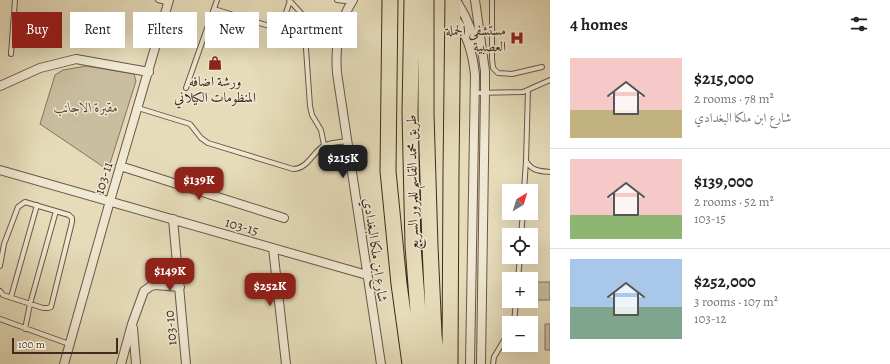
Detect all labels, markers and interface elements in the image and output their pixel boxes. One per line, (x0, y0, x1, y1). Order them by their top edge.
chip: Buy (12, 12, 62, 48)
chip: Rent (70, 12, 125, 48)
chip: Filters (133, 12, 197, 48)
chip: New (205, 12, 259, 48)
chip: Apartment (267, 12, 357, 48)
text: 4 homes (570, 13, 628, 36)
icon: filters (848, 13, 870, 35)
place label: مستشفى الجملة العصبية (444, 21, 506, 56)
hospital icon: مستشفى الجملة العصبية (509, 30, 525, 46)
shop icon: ورشة اضافه المنظومات الكيلاني (207, 55, 223, 71)
text: $215,000 (694, 67, 754, 90)
place label: ورشة اضافه المنظومات الكيلاني (174, 72, 256, 109)
icon: home (602, 74, 650, 122)
text: 2 rooms · 78 m² (694, 90, 774, 107)
park label: مقبرة الاجانب (54, 98, 118, 117)
text: شارع ابن ملكا البغدادي (694, 109, 792, 126)
street label: طريق محمد القاسم للمرور السريع (402, 114, 427, 250)
pin: $215K (315, 145, 371, 179)
text: $215K (327, 149, 359, 166)
street label: 103-11 (90, 159, 117, 197)
pin: $139K (171, 167, 227, 201)
text: $139,000 (694, 170, 753, 193)
text: $139K (184, 171, 214, 188)
icon: home (602, 175, 650, 223)
north arrow (502, 184, 538, 220)
map controls (502, 184, 538, 352)
text: 2 rooms · 52 m² (694, 193, 774, 210)
street label: شارع ابن ملكا البغدادي (357, 197, 392, 304)
text: 103-15 (694, 210, 726, 227)
street label: 103-15 (223, 213, 261, 240)
button: locate (502, 228, 538, 264)
pin: $149K (142, 258, 198, 292)
text: $149K (154, 262, 186, 279)
text: $252,000 (694, 270, 756, 293)
button: + (502, 272, 538, 308)
pin: $252K (242, 273, 298, 307)
icon: home (602, 275, 650, 323)
text: $252K (254, 277, 286, 294)
text: 3 rooms · 107 m² (694, 293, 778, 310)
street label: 103-10 (159, 309, 182, 347)
text: 103-12 (694, 310, 726, 327)
button: − (502, 316, 538, 352)
scale bar (12, 336, 118, 355)
text: 100 m (18, 337, 45, 352)

